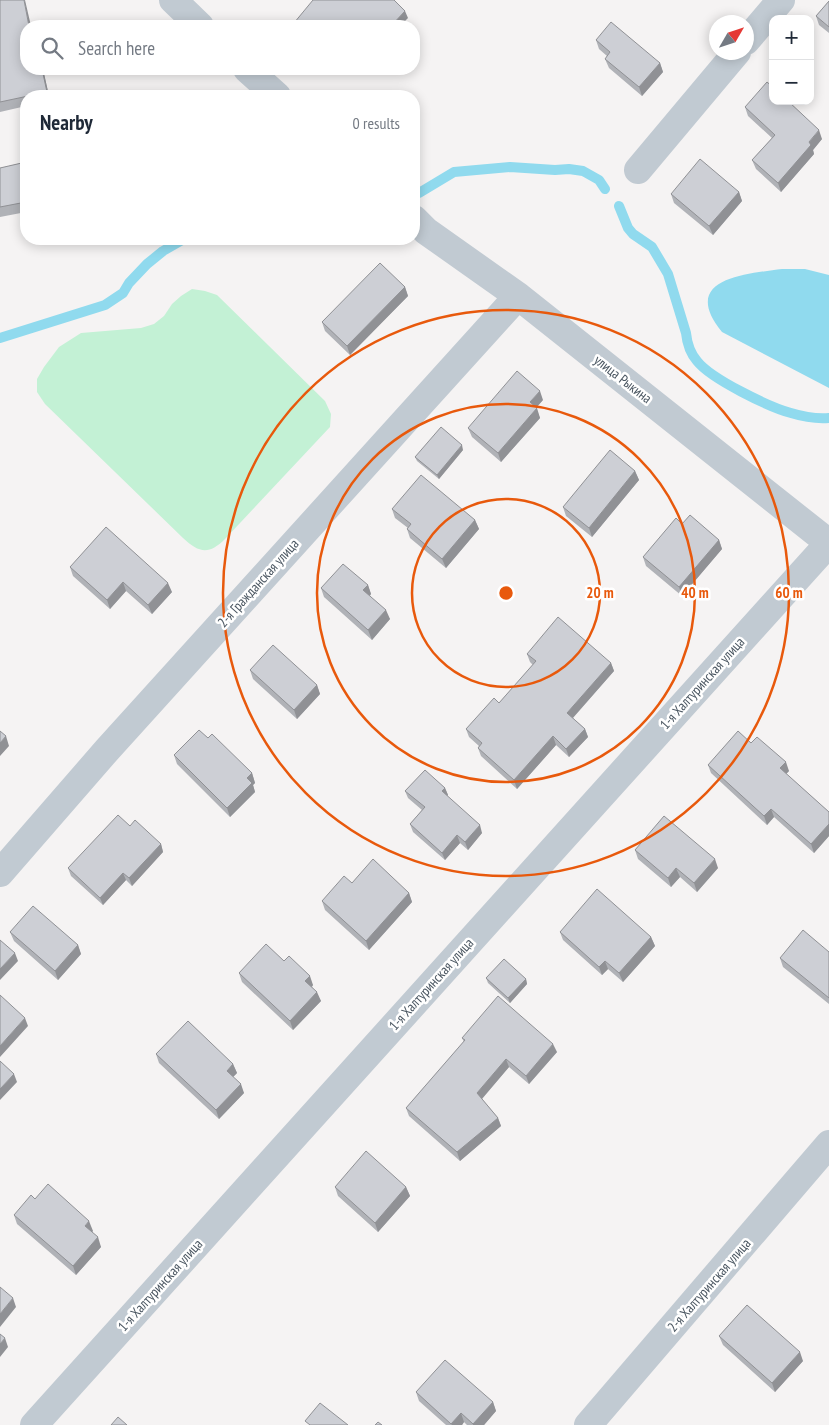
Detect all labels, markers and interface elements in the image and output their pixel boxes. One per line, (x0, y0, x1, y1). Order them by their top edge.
north arrow (709, 15, 754, 60)
map controls (769, 15, 814, 105)
button: + (769, 15, 814, 60)
search box (20, 20, 420, 75)
icon: search (38, 34, 66, 62)
text: Search here (78, 36, 155, 60)
button: − (769, 60, 814, 105)
text: Nearby (40, 109, 93, 136)
text: 0 results (353, 113, 400, 133)
street label: улица Рыкина (591, 351, 655, 407)
street label: 2-я Гражданская улица (214, 535, 302, 631)
text: 20 m (586, 583, 614, 602)
text: 40 m (681, 583, 709, 602)
text: 60 m (775, 583, 803, 602)
centre of rings (497, 584, 515, 602)
street label: 1-я Халтуринская улица (656, 633, 748, 733)
street label: 1-я Халтуринская улица (385, 934, 477, 1034)
street label: 1-я Халтуринская улица (114, 1235, 206, 1335)
street label: 2-я Халтуринская улица (664, 1235, 754, 1335)

